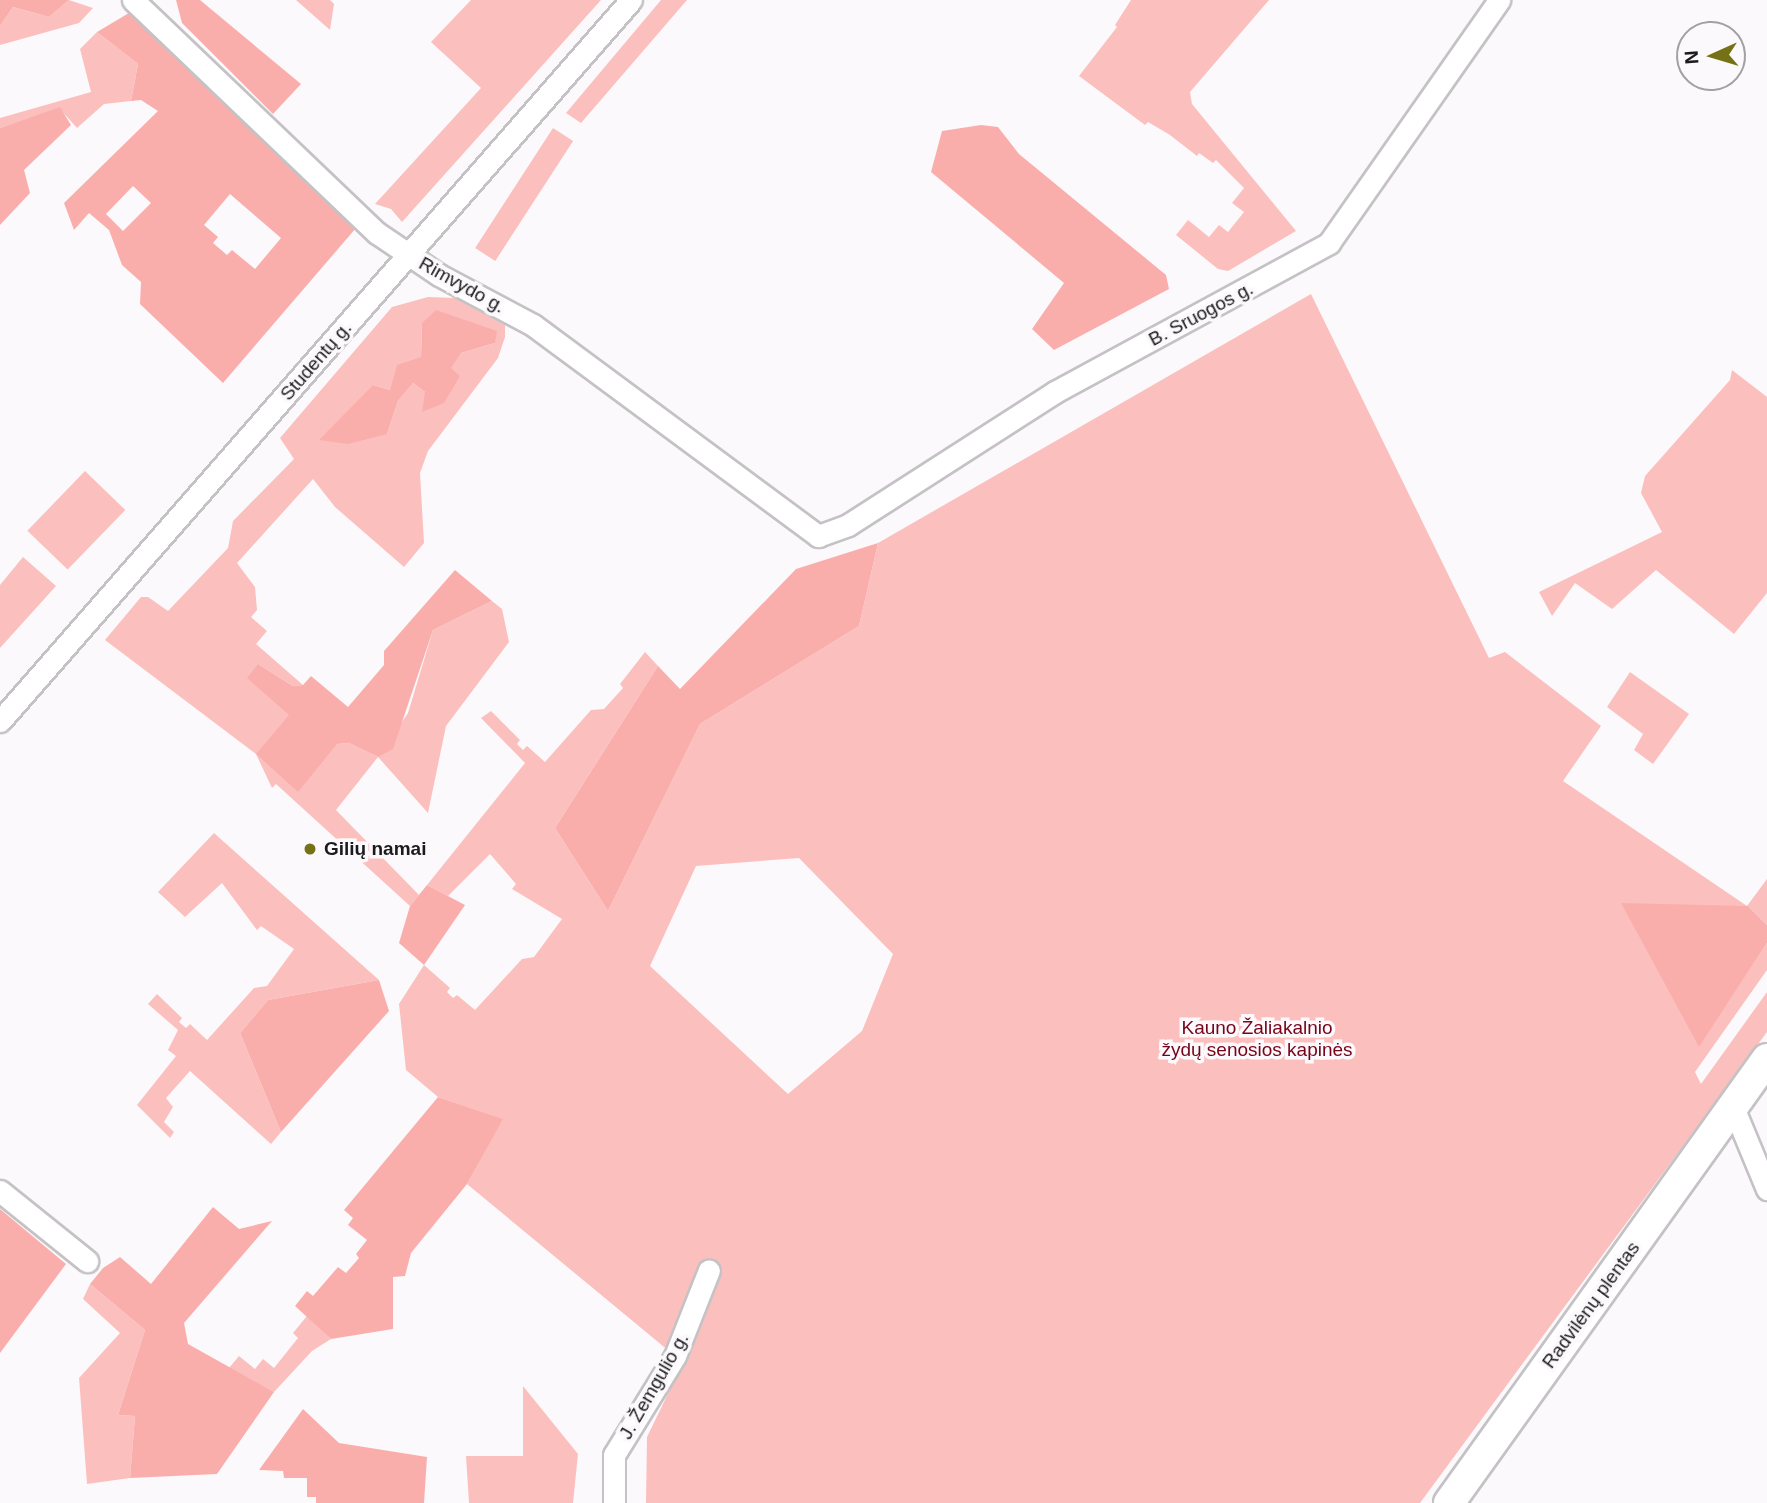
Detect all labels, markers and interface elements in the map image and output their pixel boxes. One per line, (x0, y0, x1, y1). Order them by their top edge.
north arrow (1676, 21, 1746, 91)
text: N (1681, 50, 1703, 65)
street label: Rimvydo g. (415, 252, 509, 318)
street label: B. Sruogos g. (1145, 277, 1257, 351)
street label: Studentų g. (276, 317, 356, 405)
place label: Gilių namai (324, 838, 426, 860)
marker: Gilių namai (302, 841, 318, 857)
park label: Kauno Žaliakalnio žydų senosios kapinės (1161, 1017, 1353, 1061)
street label: Radvilėnų plentas (1537, 1237, 1645, 1373)
street label: J. Žemgulio g. (614, 1329, 694, 1443)

